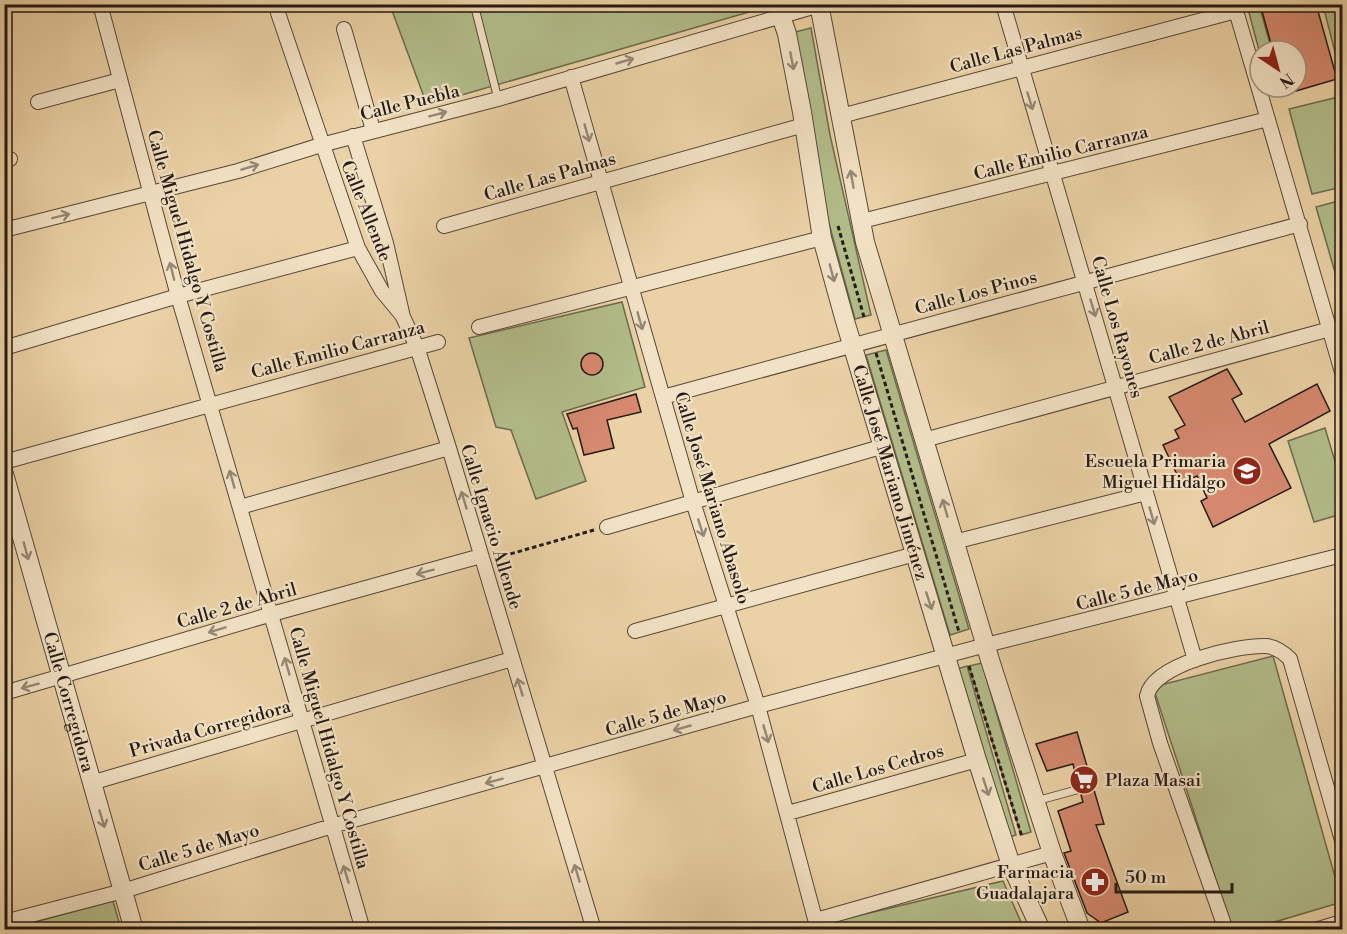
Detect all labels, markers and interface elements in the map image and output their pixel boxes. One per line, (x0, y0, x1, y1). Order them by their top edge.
street label: Calle Las Palmas (947, 21, 1085, 79)
north arrow (1248, 39, 1308, 99)
one-way arrow (787, 51, 798, 70)
one-way arrow (615, 55, 634, 66)
text: N (1275, 69, 1297, 92)
street label: Calle Puebla (358, 79, 463, 126)
one-way arrow (1025, 91, 1036, 110)
one-way arrow (428, 108, 447, 120)
street label: Calle Emilio Carranza (971, 120, 1152, 186)
one-way arrow (582, 123, 593, 142)
street label: Calle Miguel Hidalgo Y Costilla (141, 127, 233, 376)
street label: Calle Las Palmas (481, 147, 619, 207)
street label: Calle Allende (335, 157, 397, 265)
one-way arrow (240, 161, 259, 172)
one-way arrow (847, 170, 858, 190)
one-way arrow (51, 210, 70, 222)
street label: Calle Los Rayones (1086, 253, 1148, 401)
one-way arrow (165, 262, 177, 281)
one-way arrow (826, 263, 838, 282)
street label: Calle Los Pinos (912, 266, 1040, 320)
one-way arrow (1088, 298, 1099, 317)
one-way arrow (635, 311, 646, 330)
street label: Calle Emilio Carranza (249, 315, 428, 384)
street label: Calle 2 de Abril (1146, 316, 1272, 370)
street label: Calle José Mariano Jiménez (847, 362, 934, 583)
street label: Calle José Mariano Abasolo (669, 389, 755, 607)
street label: Calle Ignacio Allende (455, 441, 527, 613)
place label: Escuela Primaria Miguel Hidalgo (1085, 450, 1227, 494)
school or university icon: Escuela Primaria Miguel Hidalgo (1231, 455, 1263, 487)
one-way arrow (226, 470, 237, 489)
one-way arrow (458, 491, 469, 510)
one-way arrow (939, 499, 950, 518)
one-way arrow (1147, 506, 1158, 525)
one-way arrow (696, 518, 707, 537)
one-way arrow (20, 541, 32, 560)
street label: Calle 5 de Mayo (1074, 564, 1200, 616)
one-way arrow (416, 566, 435, 578)
street label: Calle 2 de Abril (174, 578, 300, 634)
one-way arrow (924, 591, 935, 610)
street label: Calle Miguel Hidalgo Y Costilla (283, 624, 375, 873)
one-way arrow (208, 625, 227, 636)
street label: Calle Corregidora (38, 629, 100, 776)
one-way arrow (281, 657, 292, 676)
one-way arrow (514, 678, 525, 697)
one-way arrow (21, 681, 40, 692)
street label: Calle 5 de Mayo (603, 686, 729, 742)
street label: Privada Corregidora (126, 695, 294, 763)
one-way arrow (673, 723, 692, 734)
one-way arrow (761, 724, 772, 743)
street label: Calle Los Cedros (810, 739, 947, 799)
supermarket icon: Plaza Masai (1068, 764, 1100, 796)
place label: Plaza Masai (1105, 769, 1201, 792)
one-way arrow (485, 776, 504, 788)
one-way arrow (981, 777, 992, 796)
one-way arrow (97, 809, 108, 828)
street label: Calle 5 de Mayo (136, 819, 262, 877)
scale bar (1116, 856, 1232, 894)
place label: Farmacia Guadalajara (976, 861, 1075, 905)
one-way arrow (571, 864, 582, 883)
one-way arrow (340, 865, 351, 884)
pharmacy icon: Farmacia Guadalajara (1079, 866, 1111, 898)
text: 50 m (1125, 866, 1167, 889)

